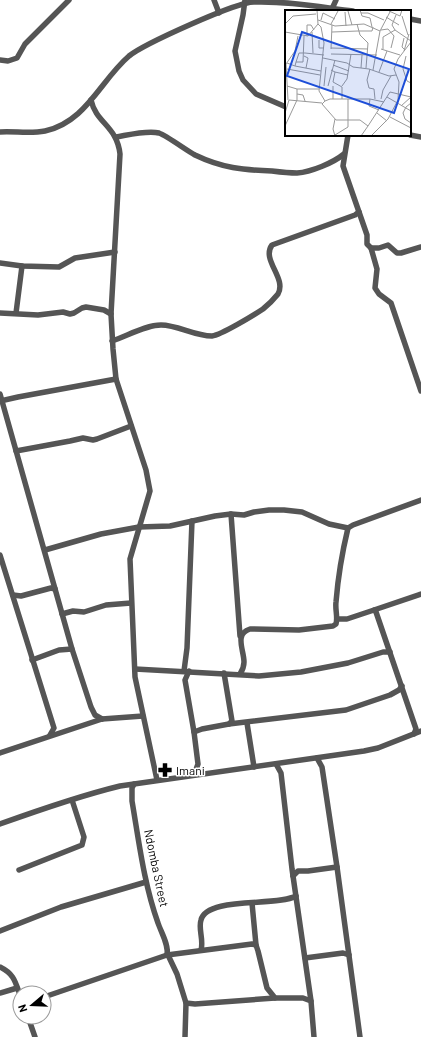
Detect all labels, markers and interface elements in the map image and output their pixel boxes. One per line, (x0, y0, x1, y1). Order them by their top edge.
inset map (285, 10, 411, 136)
pharmacy icon: Imani (157, 762, 173, 778)
place label: Imani (176, 763, 205, 777)
street label: Ndomba Street (142, 828, 172, 908)
north arrow (12, 985, 52, 1025)
text: N (15, 1003, 29, 1014)

